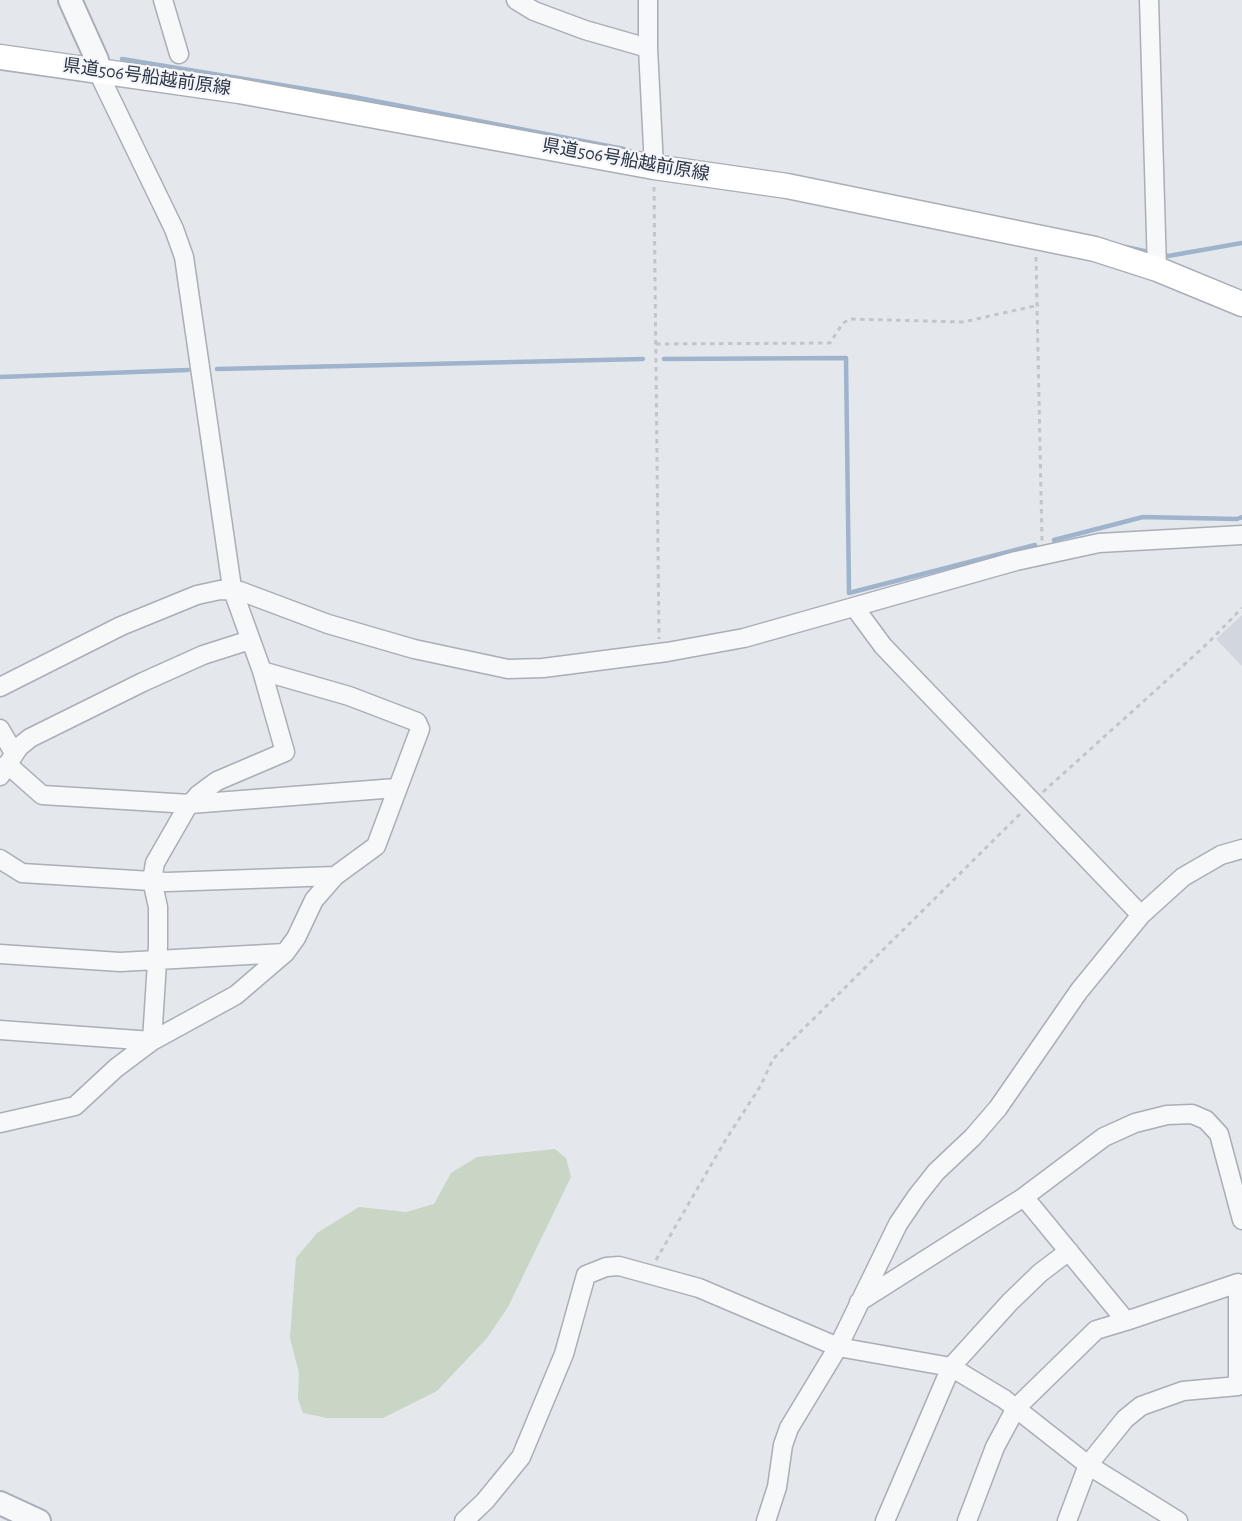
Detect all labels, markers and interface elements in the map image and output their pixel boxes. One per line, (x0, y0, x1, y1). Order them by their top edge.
street label: 県道506号船越前原線 (62, 55, 232, 99)
street label: 県道506号船越前原線 (541, 135, 711, 185)

